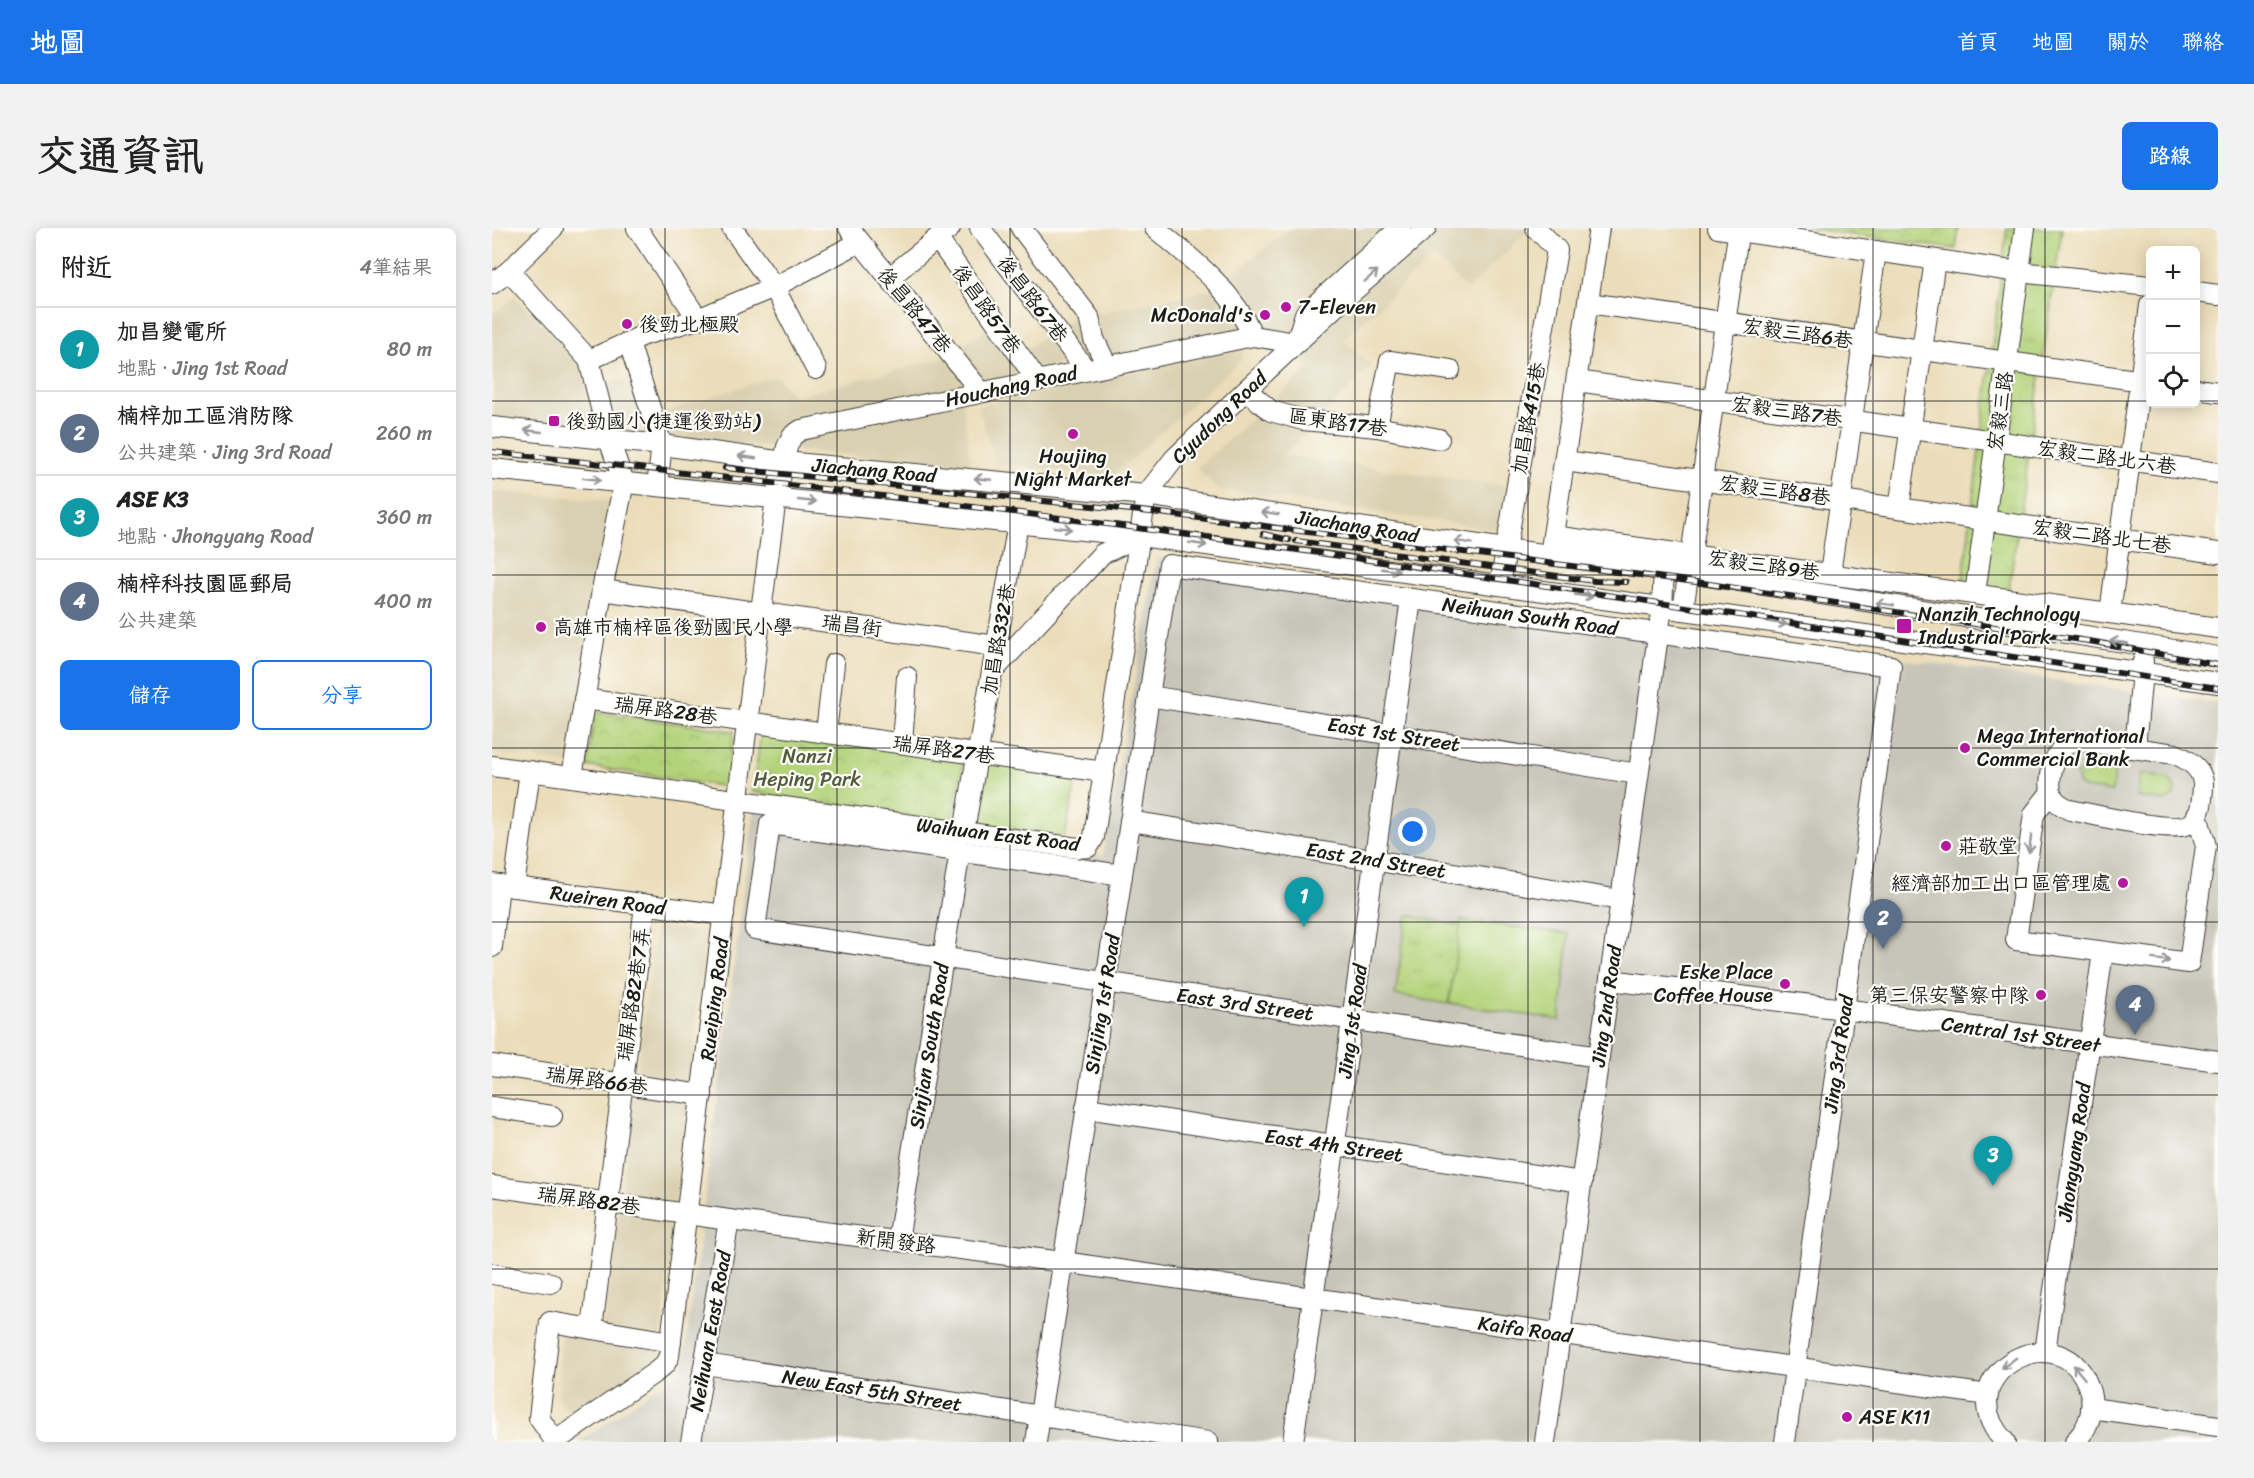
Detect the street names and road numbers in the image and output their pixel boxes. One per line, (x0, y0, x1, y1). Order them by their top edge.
street label: 後昌路67巷 (988, 248, 1078, 352)
street label: 後昌路57巷 (943, 257, 1031, 363)
street label: 後昌路47巷 (868, 259, 962, 362)
street label: 宏毅三路6巷 (1740, 308, 1856, 359)
street label: Houchang Road (942, 355, 1082, 418)
street label: 加昌路415巷 (1501, 358, 1556, 477)
street label: Cyudong Road (1163, 361, 1277, 473)
street label: 宏毅三路 (1978, 368, 2024, 453)
street label: 宏毅三路7巷 (1729, 386, 1846, 437)
street label: 區東路17巷 (1286, 398, 1391, 447)
street label: 宏毅二路北六巷 (2035, 430, 2180, 485)
street label: Jiachang Road (809, 448, 939, 493)
street label: 宏毅三路8巷 (1717, 465, 1834, 516)
street label: Jiachang Road (1292, 499, 1423, 554)
street label: 宏毅二路北七巷 (2030, 509, 2175, 564)
street label: 宏毅三路9巷 (1706, 540, 1823, 591)
street label: 加昌路332巷 (971, 579, 1026, 698)
street label: Neihuan South Road (1440, 587, 1621, 646)
street label: 瑞昌街 (820, 604, 884, 647)
street label: 瑞屏路28巷 (612, 686, 721, 735)
street label: East 1st Street (1325, 707, 1463, 762)
street label: 瑞屏路27巷 (891, 725, 998, 774)
street label: Waihuan East Road (914, 807, 1083, 862)
street label: East 2nd Street (1303, 832, 1449, 889)
street label: Rueiren Road (548, 875, 669, 926)
street label: 瑞屏路82巷7弄 (607, 925, 660, 1063)
street label: Sinjing 1st Road (1074, 930, 1131, 1076)
street label: Rueiping Road (690, 934, 740, 1063)
street label: Jing 2nd Road (1581, 942, 1633, 1070)
street label: Sinjian South Road (899, 959, 960, 1132)
street label: Jing 1st Road (1327, 960, 1378, 1081)
street label: East 3rd Street (1174, 978, 1316, 1031)
street label: Jing 3rd Road (1813, 991, 1864, 1116)
street label: Central 1st Street (1939, 1006, 2104, 1063)
street label: 瑞屏路66巷 (544, 1056, 651, 1105)
street label: Jhongyang Road (2047, 1079, 2102, 1225)
street label: East 4th Street (1263, 1118, 1406, 1173)
street label: 瑞屏路82巷 (535, 1176, 644, 1225)
street label: 新開發路 (854, 1219, 939, 1264)
street label: Neihuan East Road (679, 1246, 742, 1414)
street label: Kaifa Road (1476, 1306, 1576, 1354)
street label: New East 5th Street (780, 1359, 965, 1422)

